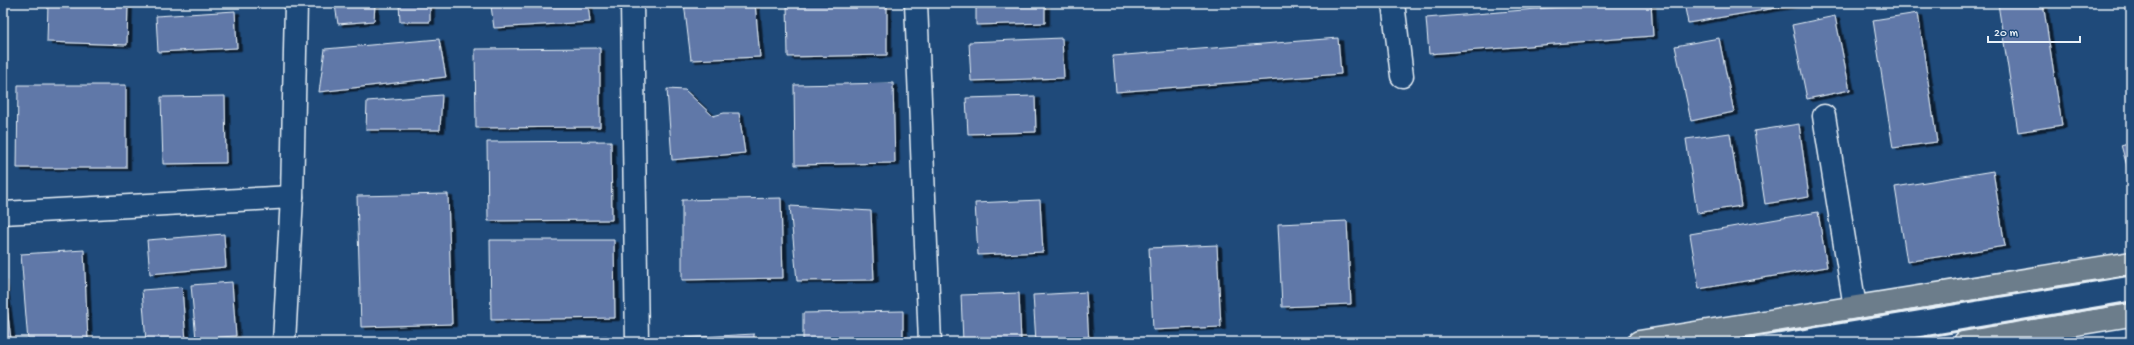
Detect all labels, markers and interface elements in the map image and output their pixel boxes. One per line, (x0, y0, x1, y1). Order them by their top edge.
scale bar (1988, 18, 2080, 44)
text: 20 m (1994, 27, 2019, 41)

